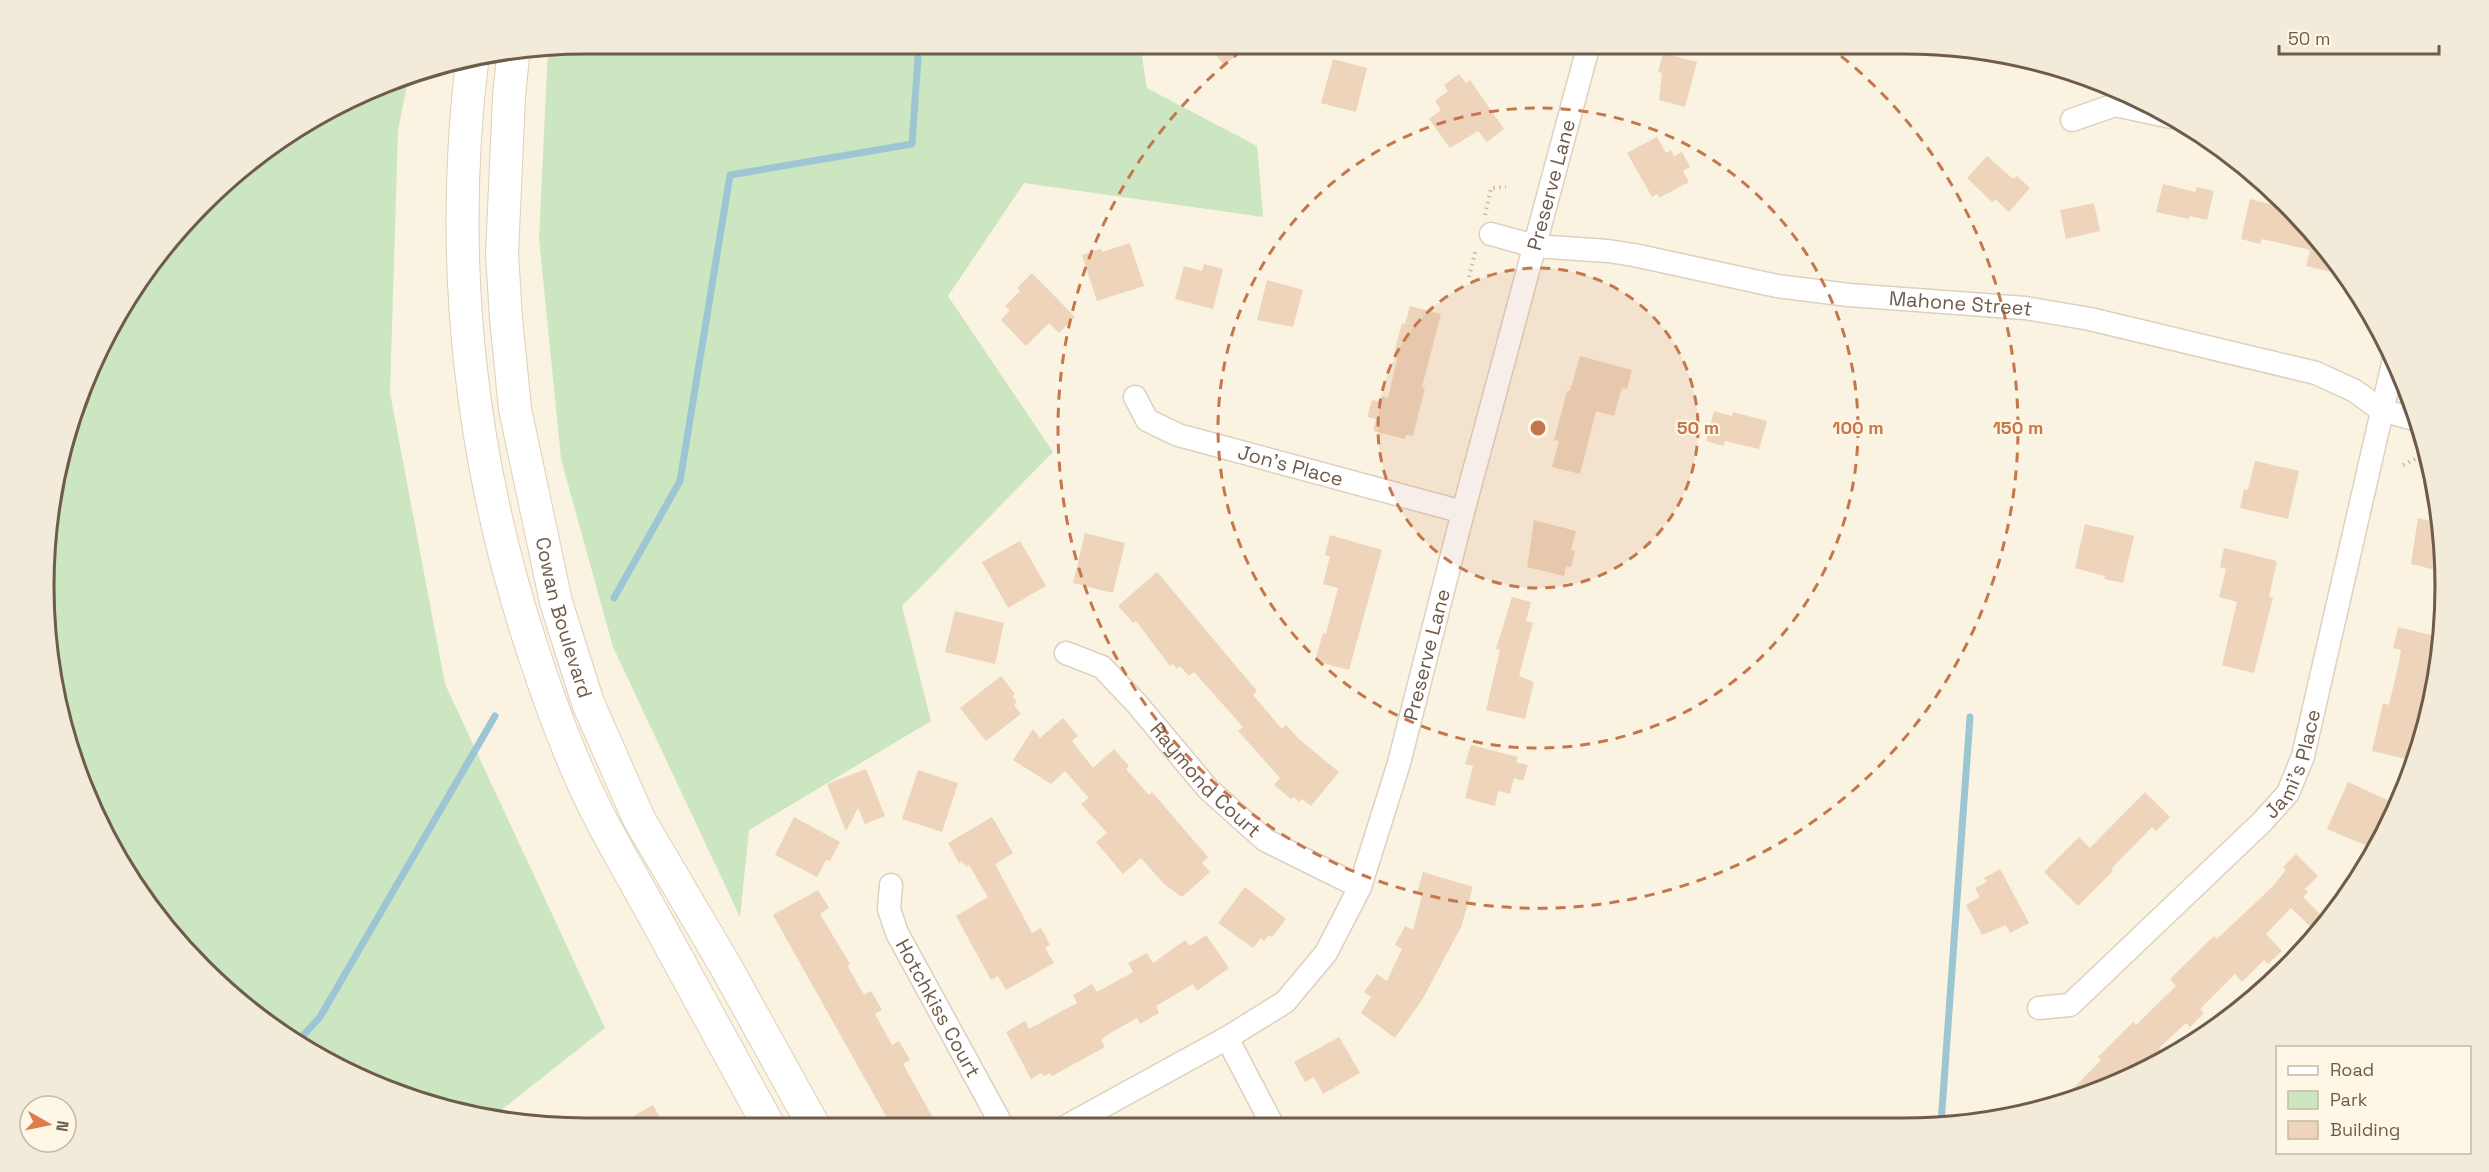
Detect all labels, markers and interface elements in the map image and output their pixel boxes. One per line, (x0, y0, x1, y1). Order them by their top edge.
scale bar (2279, 18, 2440, 56)
text: 50 m (2288, 27, 2330, 50)
street label: Preserve Lane (1521, 116, 1581, 253)
street label: Mahone Street (1888, 285, 2035, 322)
text: 50 m (1677, 416, 1719, 439)
text: 100 m (1832, 416, 1884, 439)
text: 150 m (1993, 416, 2043, 439)
centre of rings (1528, 418, 1548, 438)
street label: Jon's Place (1235, 439, 1346, 492)
street label: Cowan Boulevard (530, 534, 599, 701)
street label: Preserve Lane (1397, 586, 1456, 723)
street label: Jami's Place (2258, 707, 2326, 824)
street label: Raymond Court (1145, 717, 1266, 843)
street label: Hotchkiss Court (890, 934, 986, 1082)
legend (2276, 1046, 2471, 1154)
text: Road (2330, 1058, 2374, 1081)
text: Park (2330, 1088, 2368, 1111)
north arrow (18, 1094, 78, 1154)
text: Building (2330, 1118, 2400, 1141)
text: N (51, 1119, 74, 1133)

